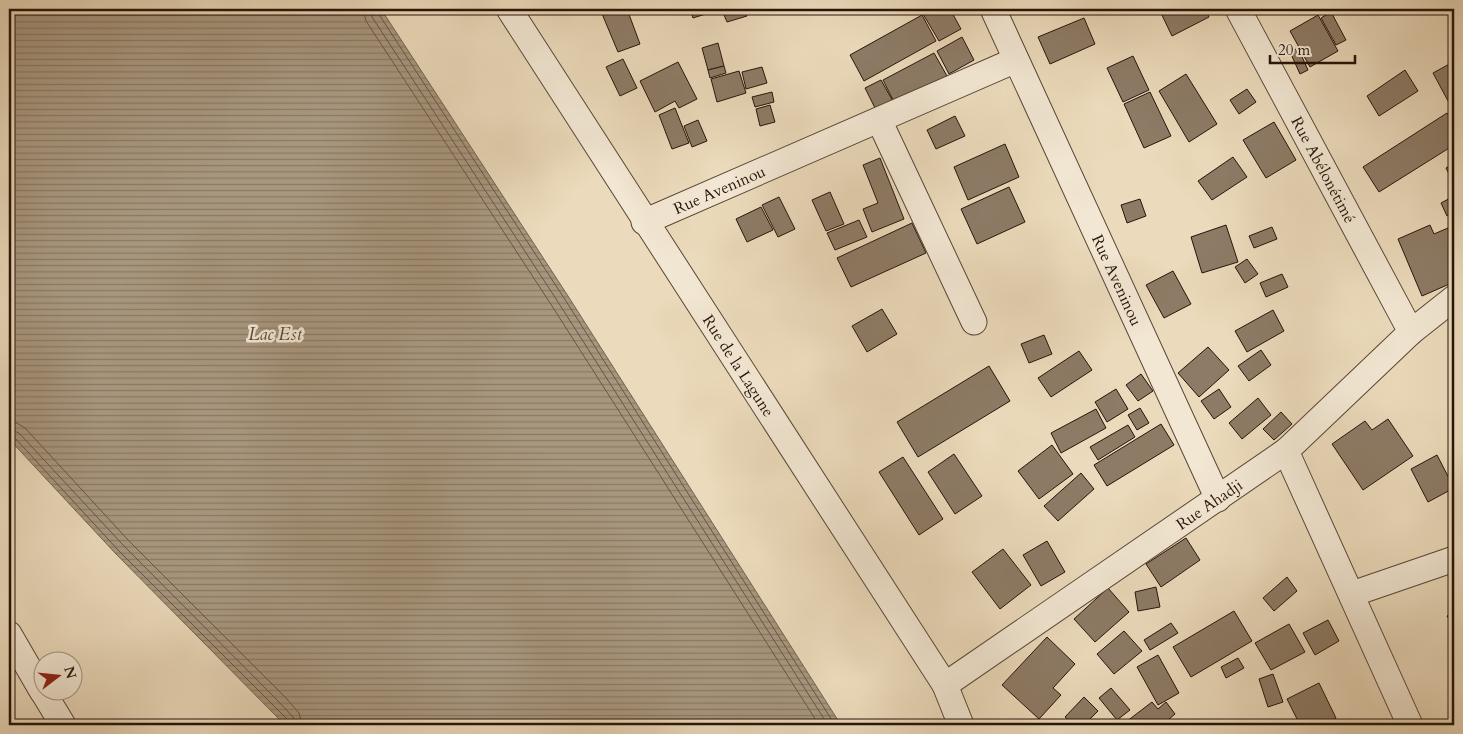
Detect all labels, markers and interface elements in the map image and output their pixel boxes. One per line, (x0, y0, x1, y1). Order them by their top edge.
scale bar (1270, 32, 1356, 64)
text: 20 m (1278, 40, 1310, 60)
street label: Rue Abélonétimé (1285, 113, 1361, 227)
street label: Rue Aveninou (670, 160, 769, 220)
street label: Rue Aveninou (1086, 231, 1147, 330)
street label: Rue de la Lagune (697, 311, 779, 421)
water label: Lac Est (248, 322, 303, 347)
street label: Rue Ahadji (1172, 474, 1247, 535)
north arrow (32, 652, 82, 702)
text: N (59, 664, 81, 681)

